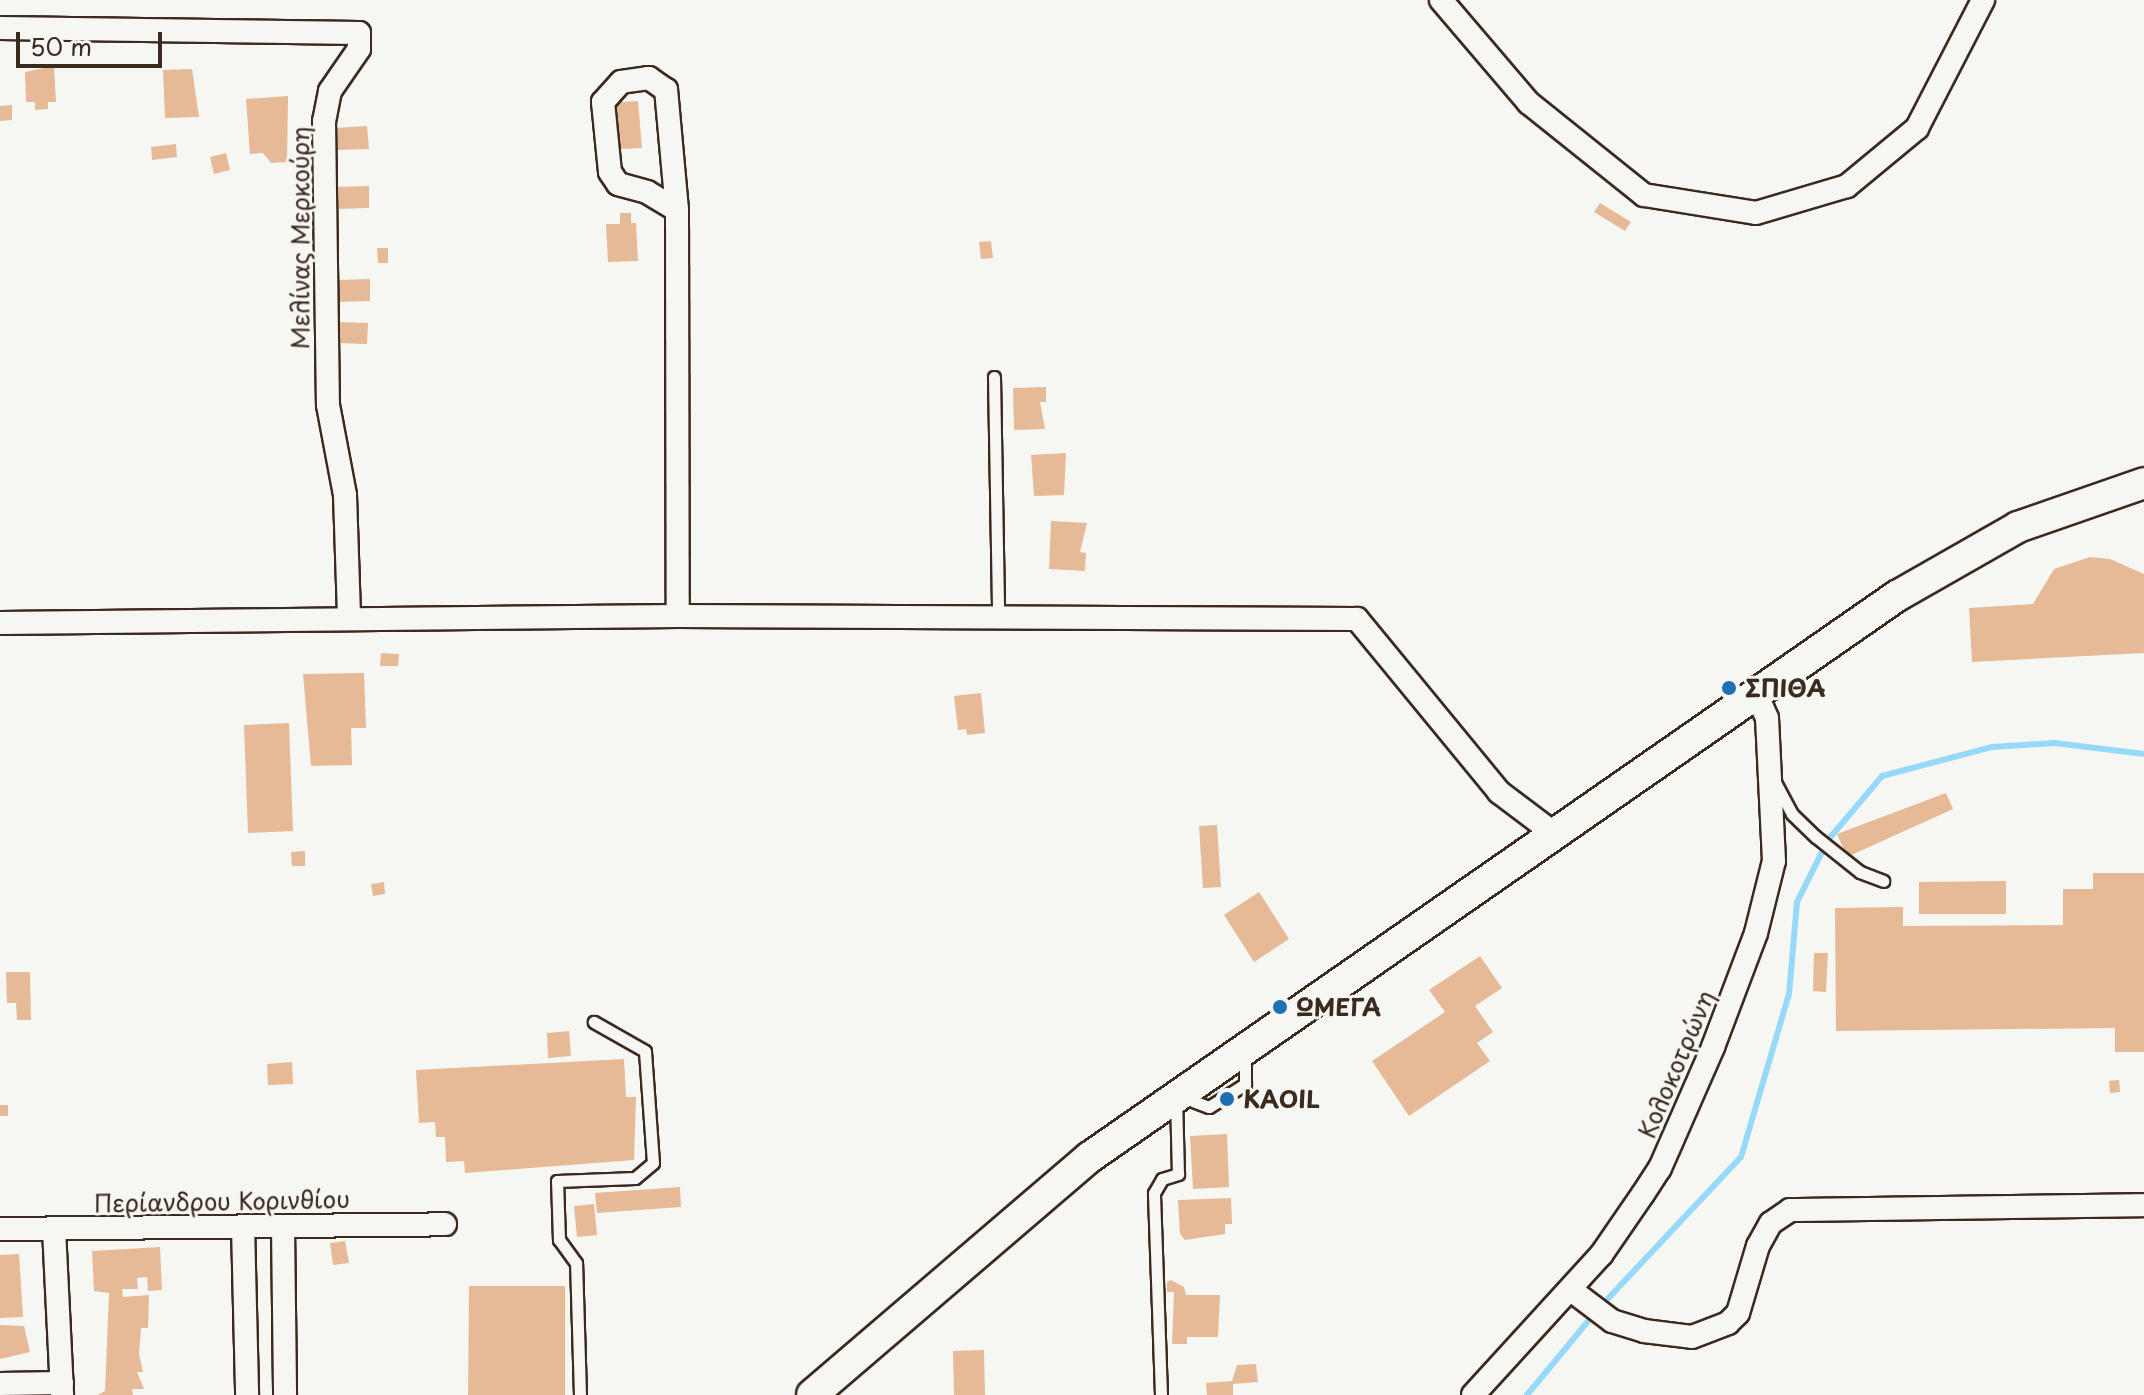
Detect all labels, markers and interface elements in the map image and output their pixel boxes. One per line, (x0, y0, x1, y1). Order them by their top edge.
scale bar (20, 16, 166, 66)
text: 50 m (30, 28, 92, 64)
street label: Μελίνας Μερκούρη (286, 126, 314, 350)
place label: ΣΠΙΘΑ (1745, 674, 1826, 702)
marker: ΣΠΙΘΑ (1720, 679, 1738, 697)
street label: Κολοκοτρώνη (1632, 986, 1720, 1142)
place label: ΩΜΕΓΑ (1296, 993, 1381, 1021)
marker: ΩΜΕΓΑ (1271, 998, 1289, 1016)
place label: KAOIL (1243, 1085, 1320, 1113)
marker: KAOIL (1218, 1090, 1236, 1108)
street label: Περίανδρου Κορινθίου (94, 1184, 350, 1218)

